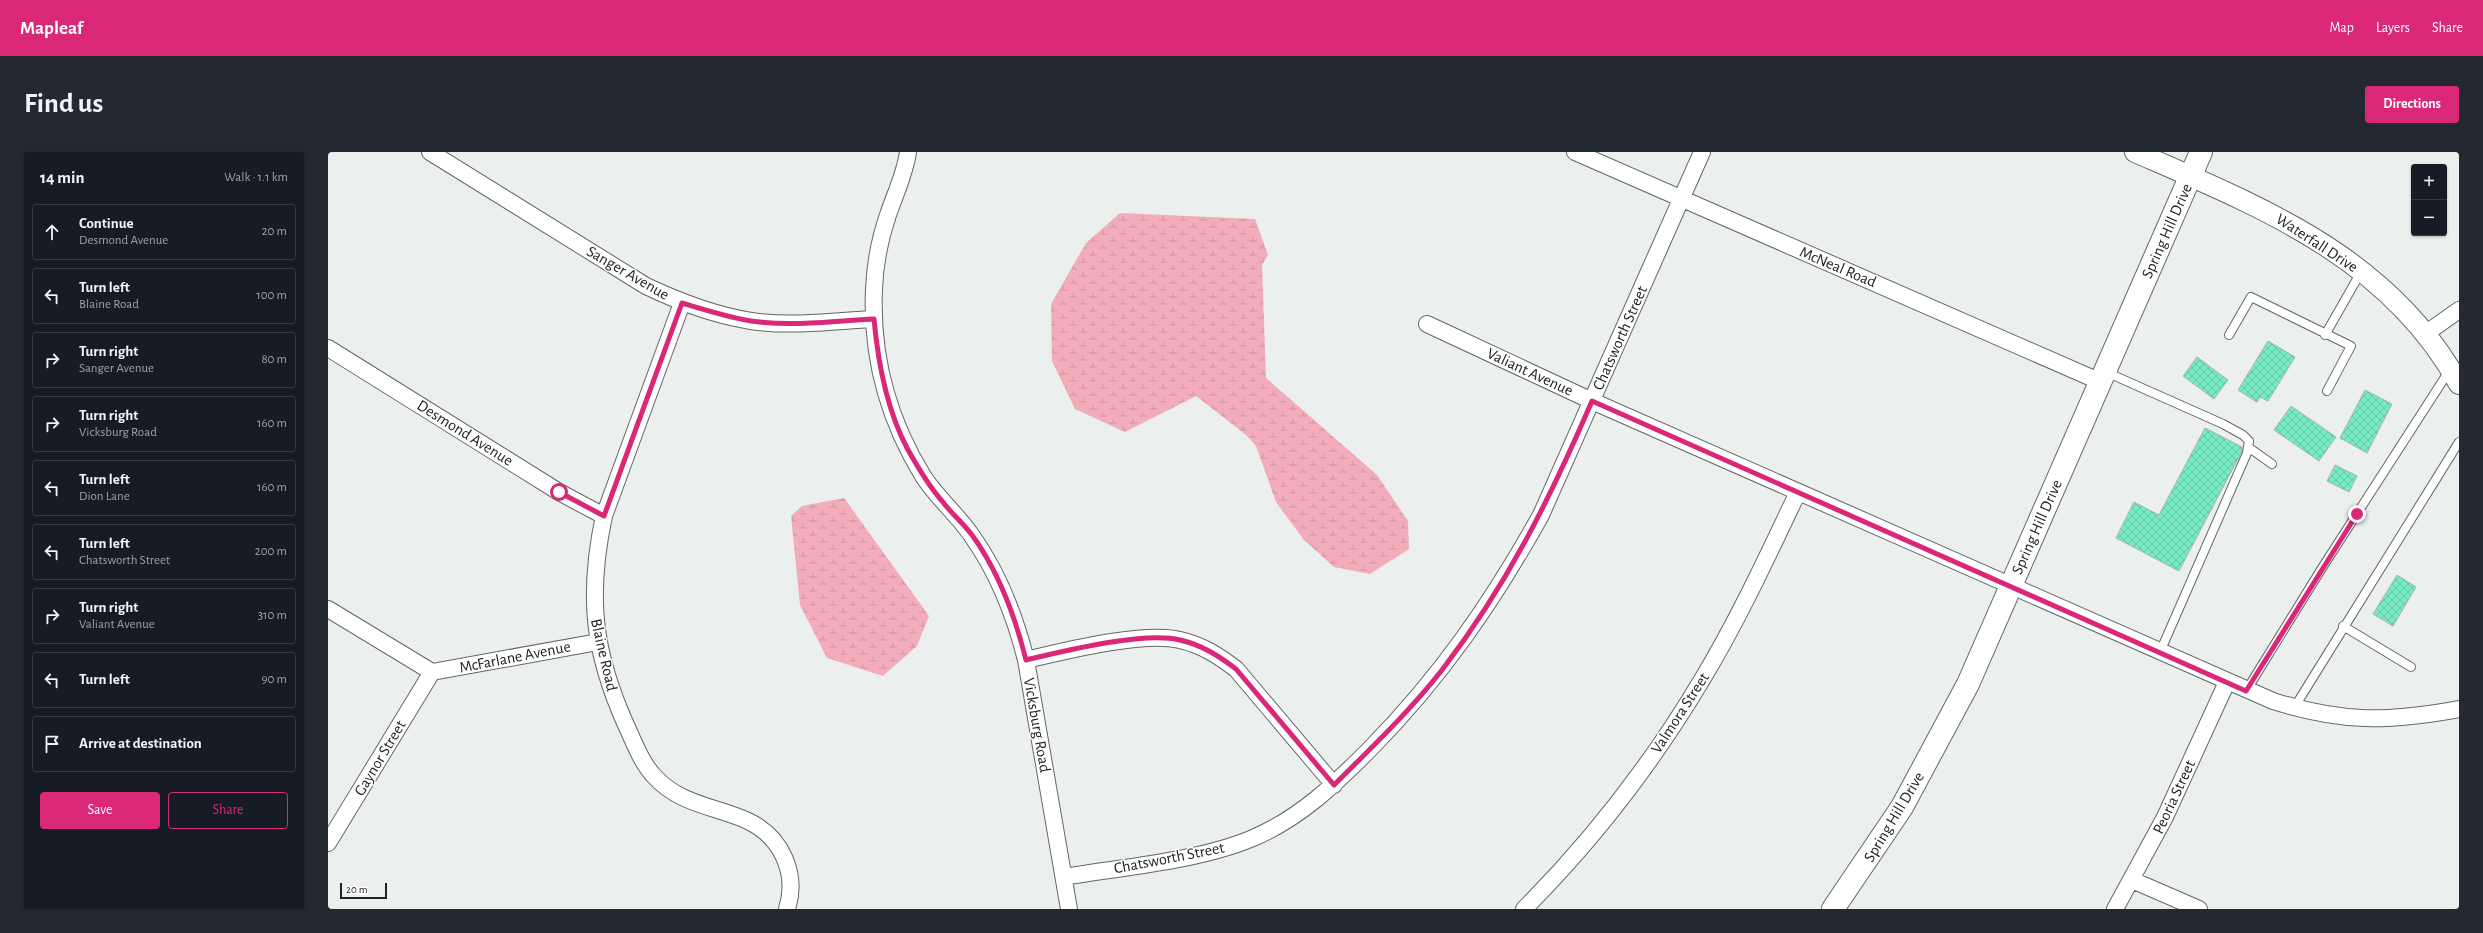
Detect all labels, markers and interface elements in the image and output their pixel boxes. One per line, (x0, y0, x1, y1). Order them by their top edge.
text: Mapleaf (20, 19, 83, 38)
text: Map (2329, 21, 2354, 35)
text: Layers (2376, 21, 2410, 35)
text: Share (2432, 21, 2463, 35)
button: Directions (2365, 86, 2459, 123)
text: Find us (24, 90, 103, 118)
map controls (2411, 164, 2447, 236)
button: + (2411, 164, 2447, 200)
text: 14 min (40, 169, 84, 186)
text: Walk · 1.1 km (224, 171, 288, 184)
street label: Spring Hill Drive (2139, 181, 2195, 281)
button: − (2411, 200, 2447, 236)
street label: Waterfall Drive (2273, 211, 2361, 275)
text: Continue (79, 216, 134, 231)
icon: ahead (41, 221, 63, 243)
text: 20 m (262, 225, 287, 238)
text: Desmond Avenue (79, 234, 168, 247)
street label: Sanger Avenue (584, 243, 672, 303)
street label: McNeal Road (1797, 244, 1879, 290)
text: Turn left (79, 280, 130, 295)
street label: Chatsworth Street (1590, 283, 1650, 393)
icon: left (41, 285, 63, 307)
text: 100 m (256, 289, 287, 302)
text: Blaine Road (79, 298, 139, 311)
text: Turn right (79, 344, 138, 359)
street label: Valiant Avenue (1484, 345, 1576, 399)
icon: right (41, 349, 63, 371)
text: 80 m (261, 353, 287, 366)
text: Sanger Avenue (79, 362, 154, 375)
street label: Desmond Avenue (414, 397, 516, 469)
text: Turn right (79, 408, 138, 423)
icon: right (41, 413, 63, 435)
text: 160 m (257, 417, 287, 430)
text: Vicksburg Road (79, 426, 157, 439)
text: Turn left (79, 472, 130, 487)
icon: left (41, 477, 63, 499)
street label: Spring Hill Drive (2009, 477, 2065, 577)
text: 160 m (257, 481, 287, 494)
route start (550, 483, 568, 501)
text: Dion Lane (79, 490, 130, 503)
route end (2348, 505, 2366, 523)
text: Turn left (79, 536, 130, 551)
icon: left (41, 541, 63, 563)
text: 200 m (255, 545, 287, 558)
text: Chatsworth Street (79, 554, 170, 567)
text: Turn right (79, 600, 138, 615)
icon: right (41, 605, 63, 627)
text: 310 m (258, 609, 287, 622)
street label: Blaine Road (588, 617, 620, 693)
text: Valiant Avenue (79, 618, 155, 631)
street label: McFarlane Avenue (458, 638, 572, 676)
icon: left (41, 669, 63, 691)
street label: Valmora Street (1648, 670, 1712, 756)
text: Turn left (79, 672, 130, 687)
text: 90 m (261, 673, 287, 686)
street label: Vicksburg Road (1021, 676, 1053, 774)
street label: Gaynor Street (351, 717, 410, 799)
icon: arrive (41, 733, 63, 755)
text: Arrive at destination (79, 736, 202, 751)
street label: Peoria Street (2150, 758, 2198, 836)
street label: Spring Hill Drive (1861, 769, 1927, 865)
button: Save (40, 792, 160, 829)
button: Share (168, 792, 288, 829)
street label: Chatsworth Street (1112, 839, 1226, 877)
scale bar (340, 881, 387, 900)
text: 20 m (346, 884, 367, 895)

